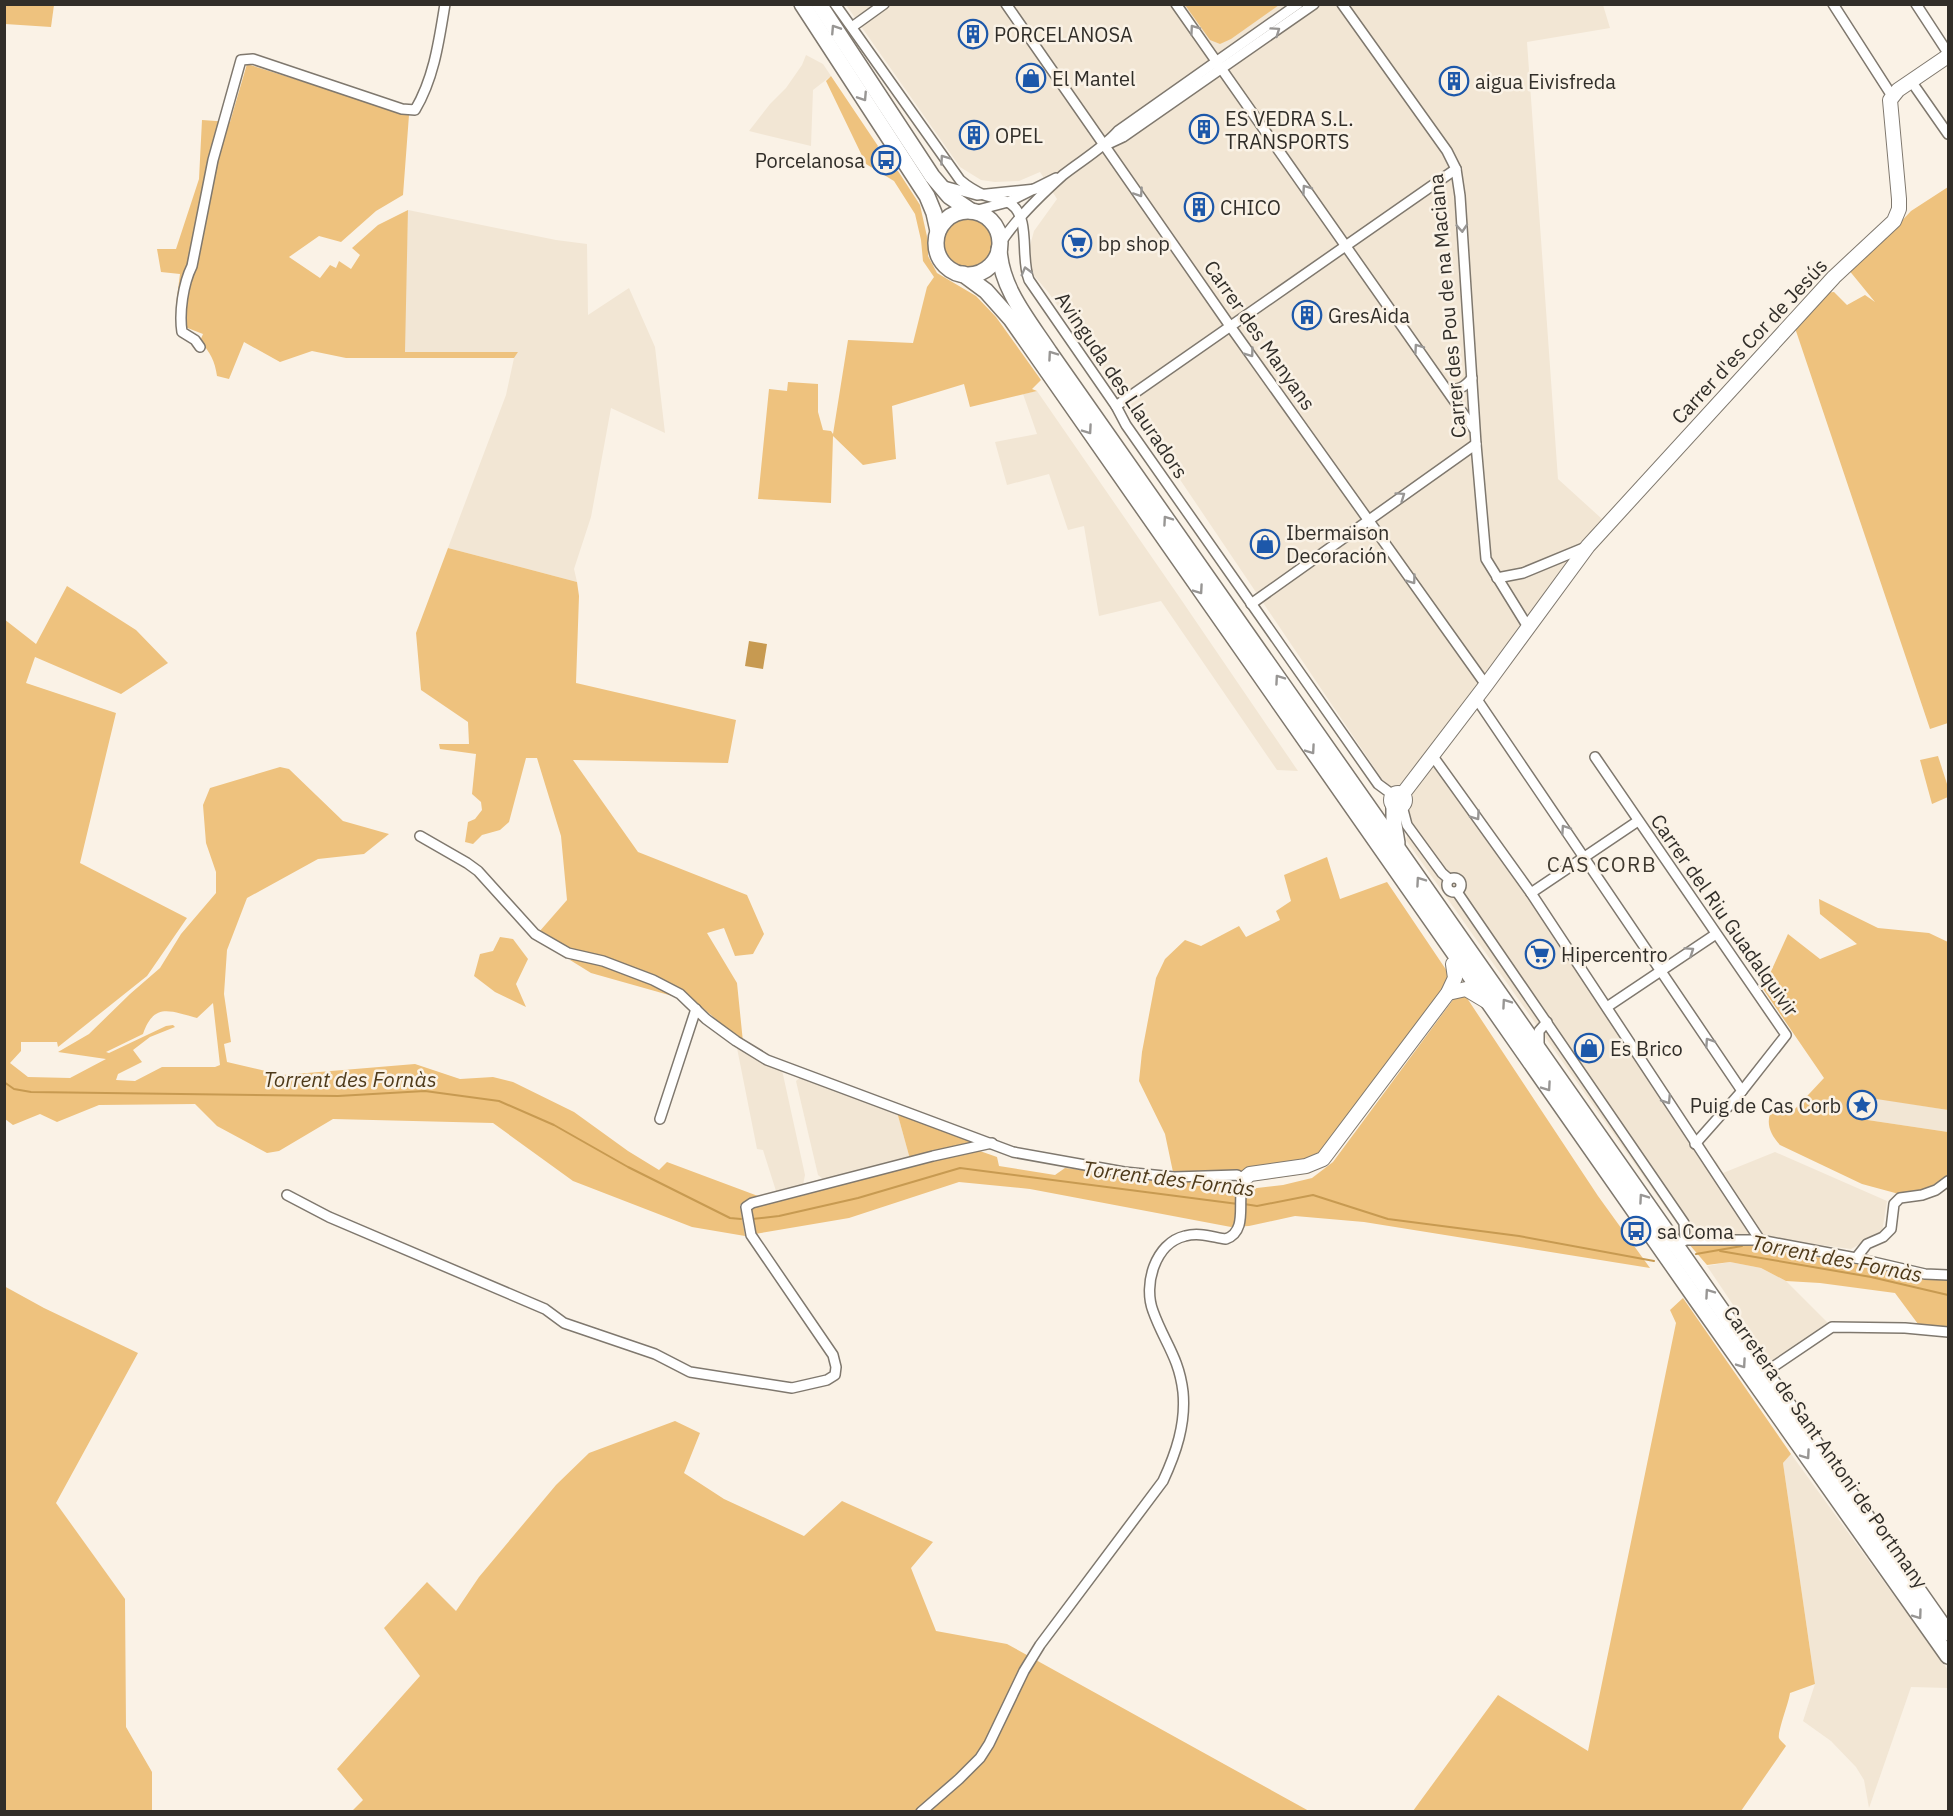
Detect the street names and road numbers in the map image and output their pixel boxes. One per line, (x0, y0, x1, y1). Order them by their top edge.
street label: Carrer des Pou de na Maciana (1422, 172, 1472, 439)
street label: Carrer d'es Cor de Jesús (1665, 252, 1833, 430)
street label: Carrer des Manyans (1198, 255, 1322, 415)
street label: Avinguda des Llauradors (1049, 286, 1195, 484)
street label: Carrer del Riu Guadalquivir (1645, 808, 1805, 1022)
street label: Carretera de Sant Antoni de Portmany (1718, 1300, 1934, 1594)

